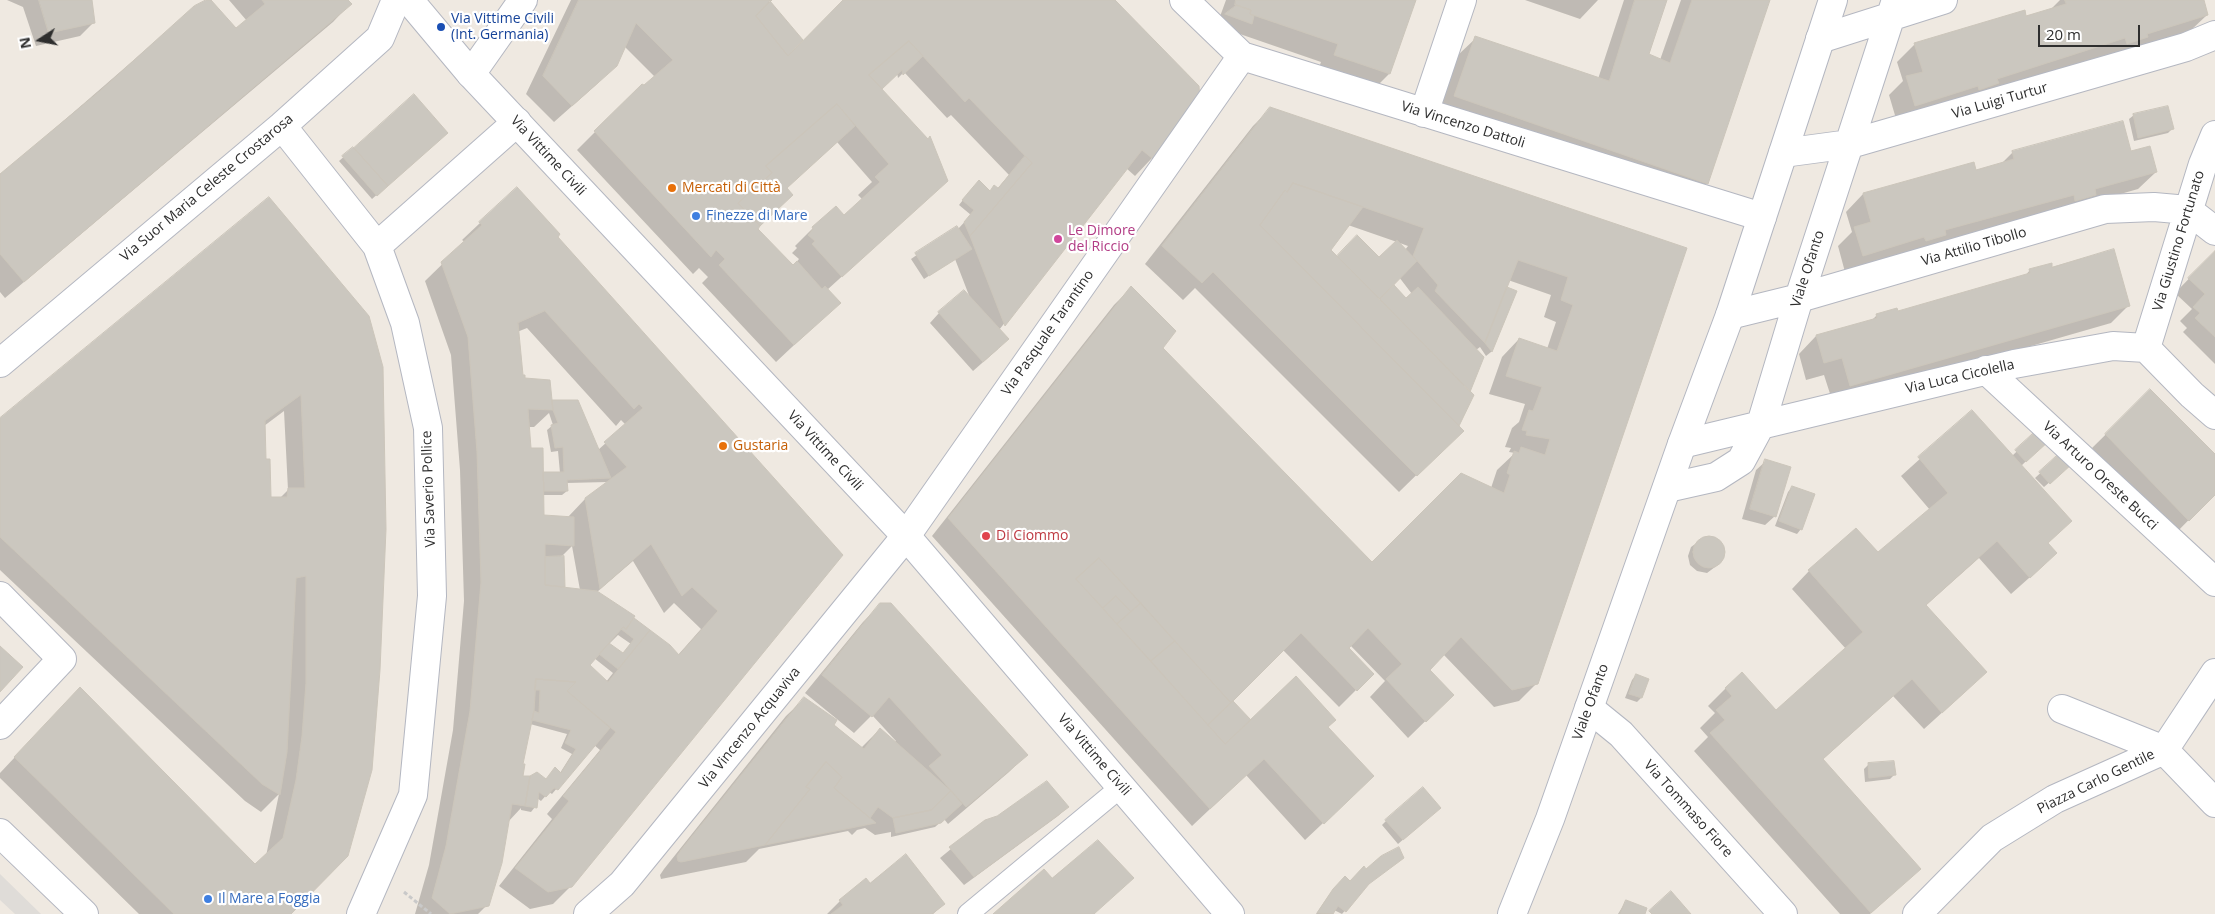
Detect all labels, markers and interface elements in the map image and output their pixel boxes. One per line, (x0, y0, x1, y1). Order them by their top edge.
place label: Via Vittime Civili (Int. Germania) (451, 11, 554, 44)
north arrow (15, 15, 65, 65)
scale bar (2040, 15, 2142, 47)
marker: Via Vittime Civili (Int. Germania) (435, 21, 447, 33)
text: 20 m (2046, 24, 2081, 44)
text: N (14, 36, 35, 50)
street label: Via Luigi Turtur (1950, 79, 2050, 123)
street label: Via Vincenzo Dattoli (1399, 98, 1527, 152)
street label: Via Suor Maria Celeste Crostarosa (117, 111, 297, 265)
street label: Via Vittime Civili (507, 113, 589, 199)
street label: Via Giustino Fortunato (2150, 169, 2208, 313)
place label: Mercati di Città (682, 180, 781, 196)
marker: Mercati di Città (666, 182, 678, 194)
place label: Finezze di Mare (706, 208, 808, 224)
marker: Finezze di Mare (690, 210, 702, 222)
place label: Le Dimore del Riccio (1068, 223, 1135, 256)
street label: Via Attilio Tibollo (1920, 224, 2028, 270)
street label: Viale Ofanto (1788, 228, 1828, 310)
marker: Le Dimore del Riccio (1052, 233, 1064, 245)
street label: Via Pasquale Tarantino (998, 267, 1098, 399)
street label: Via Luca Cicolella (1904, 356, 2016, 398)
street label: Via Vittime Civili (784, 408, 866, 494)
street label: Via Arturo Oreste Bucci (2039, 418, 2161, 534)
street label: Via Saverio Pollice (419, 430, 439, 548)
place label: Gustaria (733, 438, 788, 454)
marker: Gustaria (717, 440, 729, 452)
place label: Di Ciommo (996, 528, 1068, 544)
marker: Di Ciommo (980, 530, 992, 542)
street label: Viale Ofanto (1569, 662, 1613, 742)
street label: Via Vincenzo Acquaviva (696, 664, 804, 792)
street label: Via Vittime Civili (1054, 711, 1134, 799)
street label: Piazza Carlo Gentile (2034, 746, 2158, 818)
street label: Via Tommaso Fiore (1640, 757, 1736, 861)
place label: Il Mare a Foggia (218, 891, 320, 907)
marker: Il Mare a Foggia (202, 893, 214, 905)

